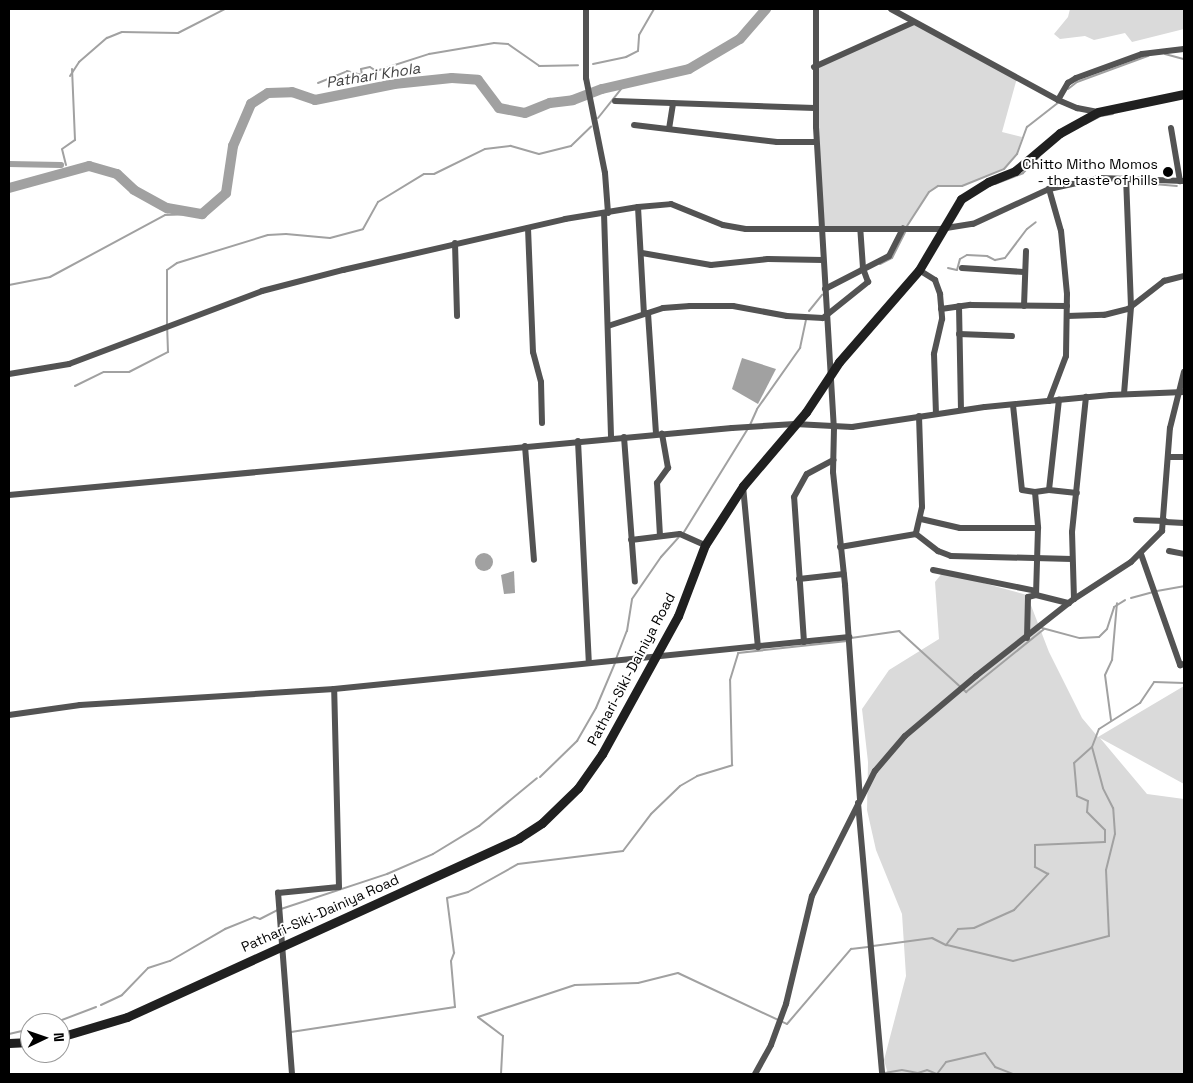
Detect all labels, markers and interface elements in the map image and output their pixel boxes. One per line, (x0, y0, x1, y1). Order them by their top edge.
water label: Pathari Khola (325, 59, 421, 91)
place label: Chitto Mitho Momos - the taste of hills (1022, 156, 1158, 188)
marker: Chitto Mitho Momos - the taste of hills (1162, 166, 1174, 178)
street label: Pathari-Siki-Dainiya Road (584, 590, 678, 748)
street label: Pathari-Siki-Dainiya Road (239, 871, 401, 955)
north arrow (20, 1013, 70, 1063)
text: N (50, 1032, 68, 1042)

